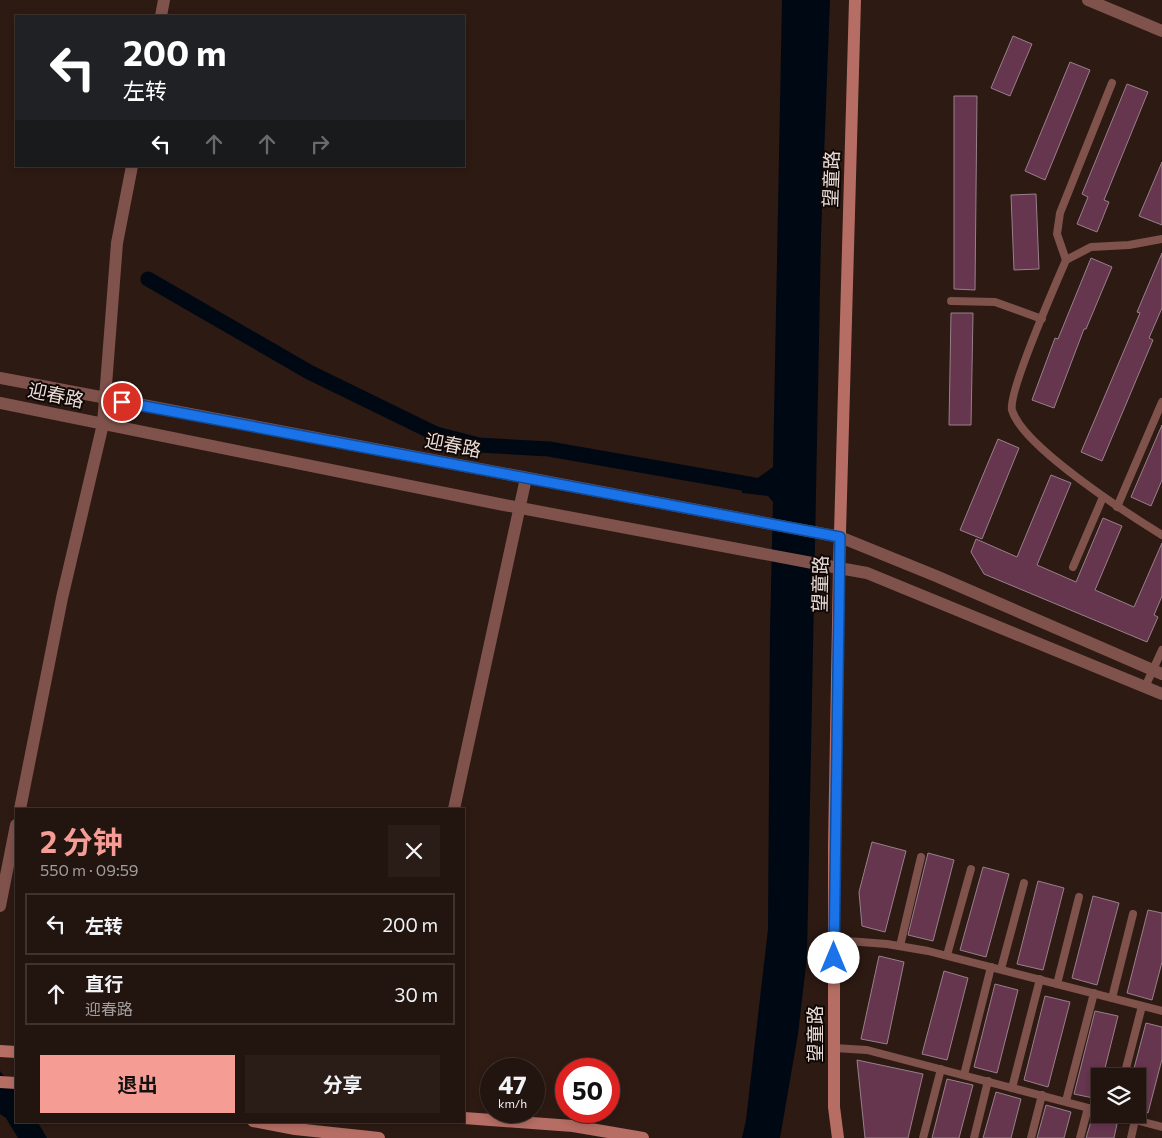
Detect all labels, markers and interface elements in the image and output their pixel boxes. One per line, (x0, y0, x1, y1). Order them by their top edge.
text: 200 m (123, 30, 226, 73)
icon: left (40, 35, 105, 100)
text: 左转 (123, 77, 167, 104)
icon: left (147, 130, 175, 158)
icon: ahead (200, 130, 228, 158)
icon: ahead (253, 130, 281, 158)
icon: right (306, 130, 334, 158)
street label: 望童路 (818, 150, 843, 208)
street label: 迎春路 (26, 377, 86, 412)
pin (101, 381, 143, 423)
icon: arrive (108, 388, 136, 416)
street label: 迎春路 (423, 428, 483, 461)
street label: 望童路 (808, 555, 831, 613)
text: 2 分钟 (40, 822, 123, 859)
button: close (388, 825, 440, 877)
text: 550 m · 09:59 (40, 860, 139, 879)
icon: left (42, 910, 70, 938)
text: 200 m (383, 913, 438, 936)
text: 左转 (85, 914, 123, 937)
position arrow (807, 931, 859, 983)
text: 直行 (85, 972, 123, 995)
icon: ahead (42, 980, 70, 1008)
text: 30 m (395, 983, 438, 1006)
text: 迎春路 (85, 999, 133, 1018)
street label: 望童路 (803, 1005, 826, 1063)
button: 退出 (40, 1055, 235, 1113)
button: 分享 (245, 1055, 440, 1113)
speed limit sign: 50 (555, 1058, 620, 1123)
map controls (1091, 1068, 1146, 1123)
button: layers (1091, 1068, 1146, 1123)
text: 47 (498, 1069, 527, 1099)
text: km/h (498, 1096, 527, 1110)

